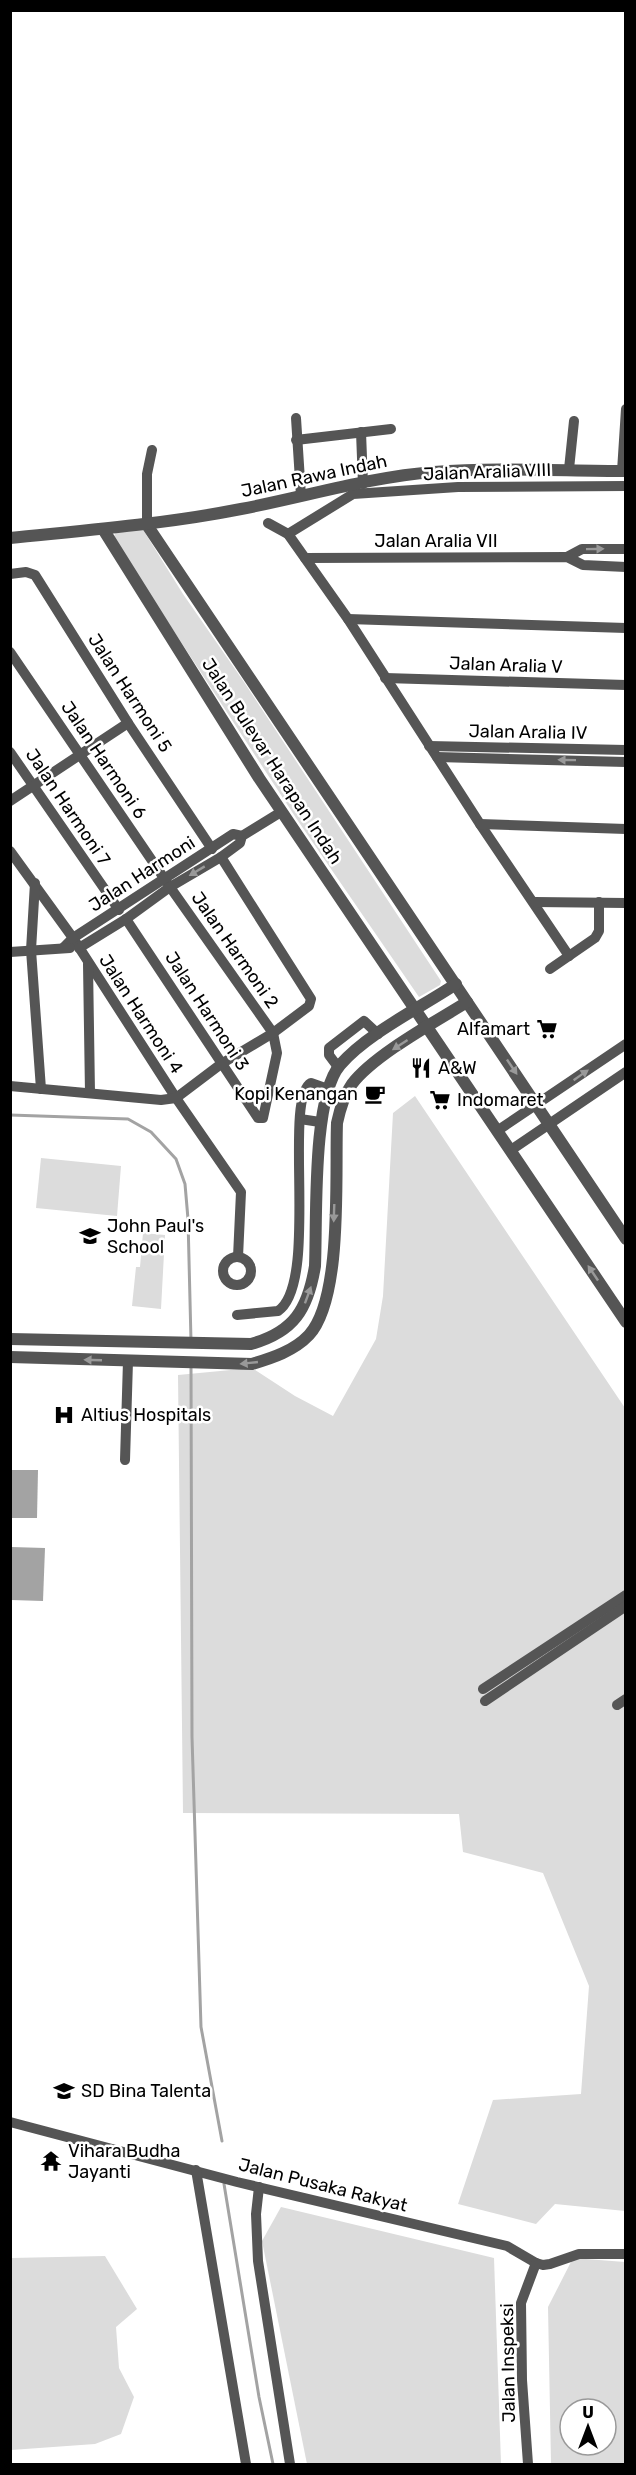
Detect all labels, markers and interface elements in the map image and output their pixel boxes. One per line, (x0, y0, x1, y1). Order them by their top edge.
street label: Jalan Rawa Indah (239, 450, 389, 502)
street label: Jalan Aralia VIII (423, 459, 551, 485)
street label: Jalan Aralia VII (374, 530, 498, 552)
one-way arrow (586, 544, 605, 554)
street label: Jalan Harmoni 5 (83, 629, 177, 757)
street label: Jalan Aralia V (449, 652, 563, 678)
street label: Jalan Bulevar Harapan Indah (197, 654, 347, 868)
street label: Jalan Harmoni 6 (56, 697, 152, 823)
street label: Jalan Aralia IV (468, 720, 588, 744)
street label: Jalan Harmoni 7 (21, 745, 115, 869)
one-way arrow (558, 756, 577, 765)
street label: Jalan Harmoni (85, 832, 199, 916)
one-way arrow (189, 865, 205, 876)
street label: Jalan Harmoni 2 (187, 888, 283, 1012)
street label: Jalan Harmoni 3 (160, 947, 254, 1075)
street label: Jalan Harmoni 4 (94, 950, 188, 1078)
supermarket icon: Alfamart (535, 1017, 559, 1041)
place label: Alfamart (457, 1018, 530, 1040)
one-way arrow (393, 1039, 409, 1051)
restaurant icon: A&W (409, 1056, 433, 1080)
place label: A&W (438, 1057, 477, 1079)
one-way arrow (506, 1059, 518, 1075)
one-way arrow (573, 1070, 589, 1081)
cafe icon: Kopi Kenangan (363, 1082, 387, 1106)
place label: Kopi Kenangan (234, 1083, 358, 1105)
supermarket icon: Indomaret (428, 1088, 452, 1112)
place label: Indomaret (457, 1089, 544, 1111)
one-way arrow (330, 1203, 339, 1222)
place label: John Paul's School (107, 1215, 204, 1258)
school or university icon: John Paul's School (78, 1224, 102, 1248)
one-way arrow (587, 1266, 599, 1282)
one-way arrow (304, 1286, 314, 1304)
one-way arrow (84, 1355, 103, 1364)
one-way arrow (239, 1358, 258, 1368)
hospital icon: Altius Hospitals (52, 1403, 76, 1427)
place label: Altius Hospitals (81, 1404, 211, 1426)
school or university icon: SD Bina Talenta (52, 2079, 76, 2103)
place label: SD Bina Talenta (81, 2080, 211, 2102)
place label: Vihara Budha Jayanti (68, 2140, 181, 2183)
temple icon: Vihara Budha Jayanti (39, 2149, 63, 2173)
street label: Jalan Pusaka Rakyat (236, 2153, 410, 2217)
street label: Jalan Inspeksi (496, 2303, 520, 2423)
north arrow (558, 2397, 618, 2457)
text: U (582, 2403, 594, 2422)

